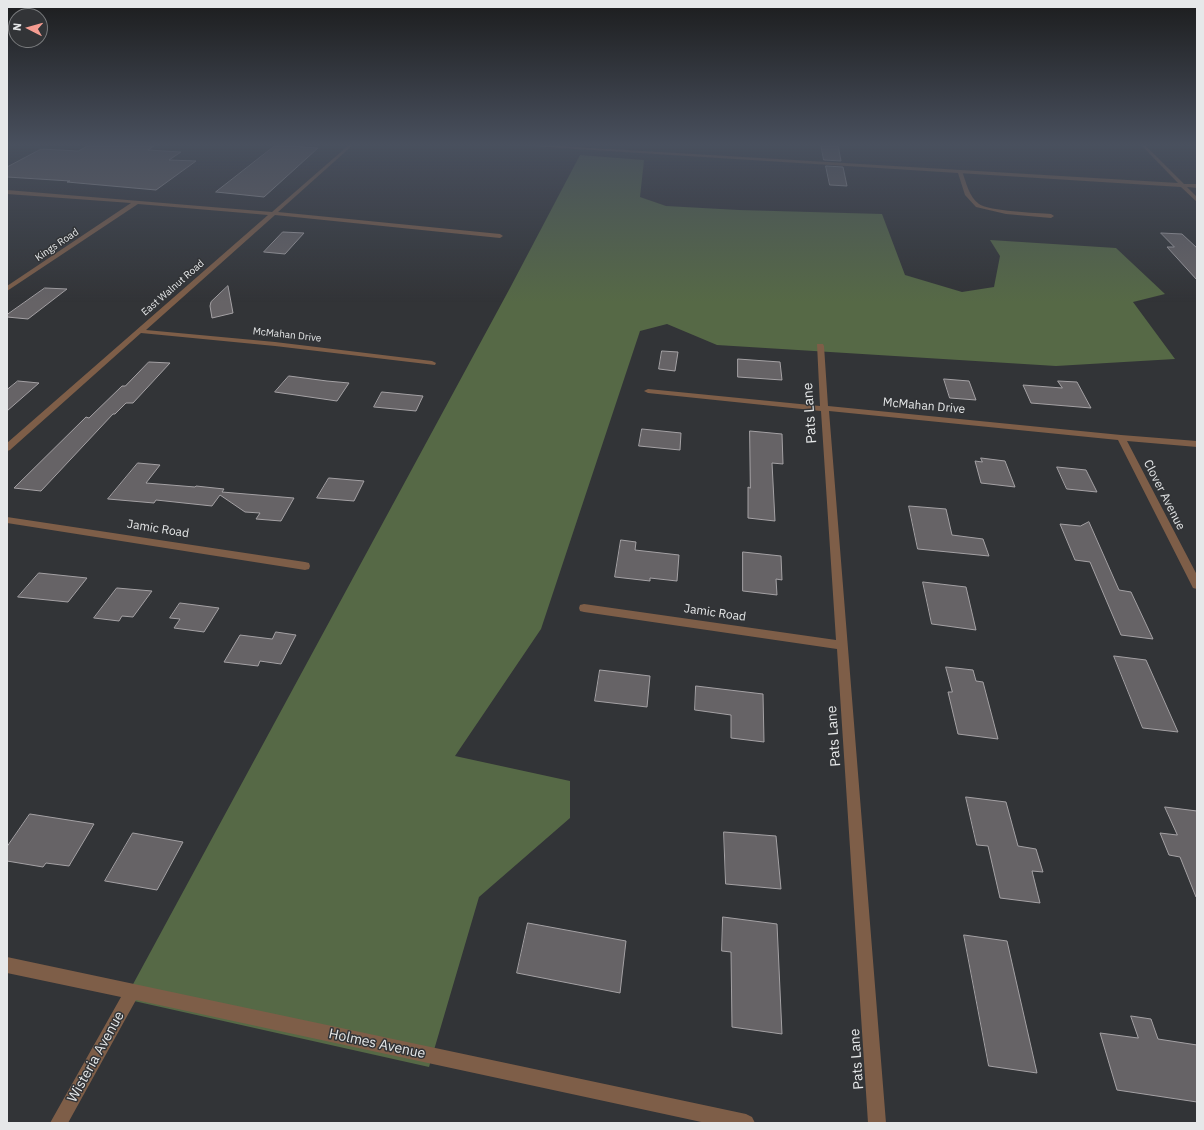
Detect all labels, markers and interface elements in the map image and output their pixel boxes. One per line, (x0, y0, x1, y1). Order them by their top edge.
north arrow (8, 8, 48, 48)
text: N (10, 22, 24, 32)
street label: Kings Road (33, 226, 81, 264)
street label: East Walnut Road (139, 258, 207, 318)
street label: McMahan Drive (252, 325, 322, 345)
street label: Pats Lane (799, 382, 821, 444)
street label: McMahan Drive (882, 395, 966, 417)
street label: Clover Avenue (1140, 457, 1188, 533)
street label: Jamic Road (126, 517, 190, 541)
street label: Jamic Road (683, 602, 747, 624)
street label: Pats Lane (823, 705, 845, 767)
street label: Wisteria Avenue (64, 1009, 128, 1105)
street label: Holmes Avenue (327, 1026, 427, 1062)
street label: Pats Lane (846, 1028, 868, 1090)

